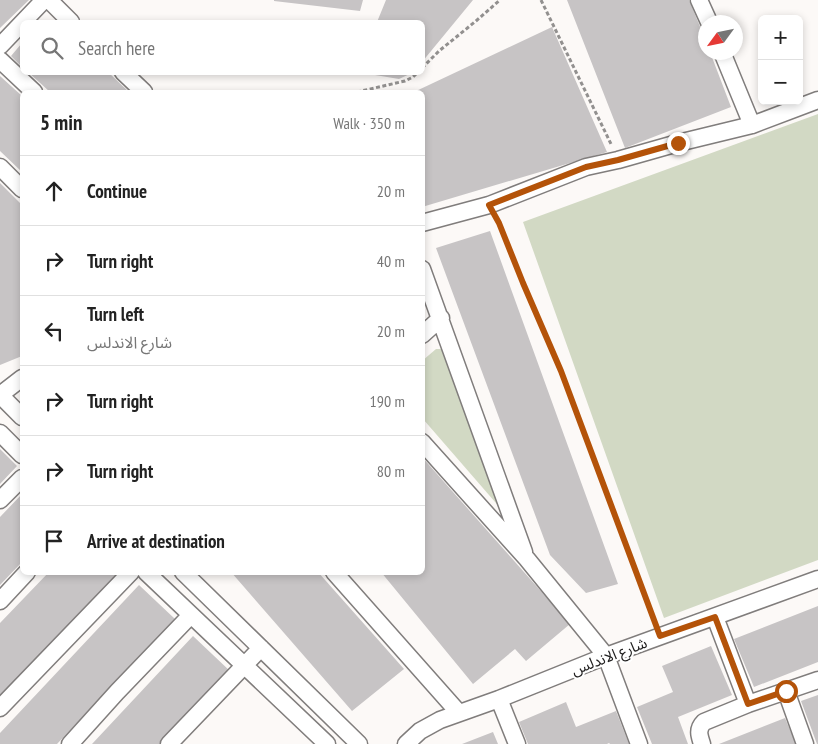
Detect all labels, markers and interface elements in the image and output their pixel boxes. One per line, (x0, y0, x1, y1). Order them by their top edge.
north arrow (698, 15, 743, 60)
map controls (758, 15, 803, 105)
button: + (758, 15, 803, 60)
search box (20, 20, 425, 75)
icon: search (38, 34, 66, 62)
text: Search here (78, 36, 155, 60)
button: − (758, 60, 803, 105)
text: 5 min (40, 109, 82, 136)
text: Walk · 350 m (333, 113, 405, 133)
route end (667, 132, 690, 155)
icon: ahead (40, 177, 68, 205)
text: Continue (87, 179, 147, 203)
text: 20 m (377, 181, 405, 201)
icon: right (40, 247, 68, 275)
text: Turn right (87, 249, 153, 273)
text: 40 m (377, 251, 405, 271)
text: Turn left (87, 302, 144, 326)
icon: left (40, 317, 68, 345)
text: 20 m (377, 321, 405, 341)
text: شارع الاندلس (87, 332, 172, 352)
icon: right (40, 387, 68, 415)
text: Turn right (87, 389, 153, 413)
text: 190 m (370, 391, 405, 411)
icon: right (40, 457, 68, 485)
text: Turn right (87, 459, 153, 483)
text: 80 m (377, 461, 405, 481)
icon: arrive (40, 527, 68, 555)
text: Arrive at destination (87, 529, 225, 553)
street label: شارع الاندلس (568, 633, 651, 682)
route start (775, 680, 798, 703)

